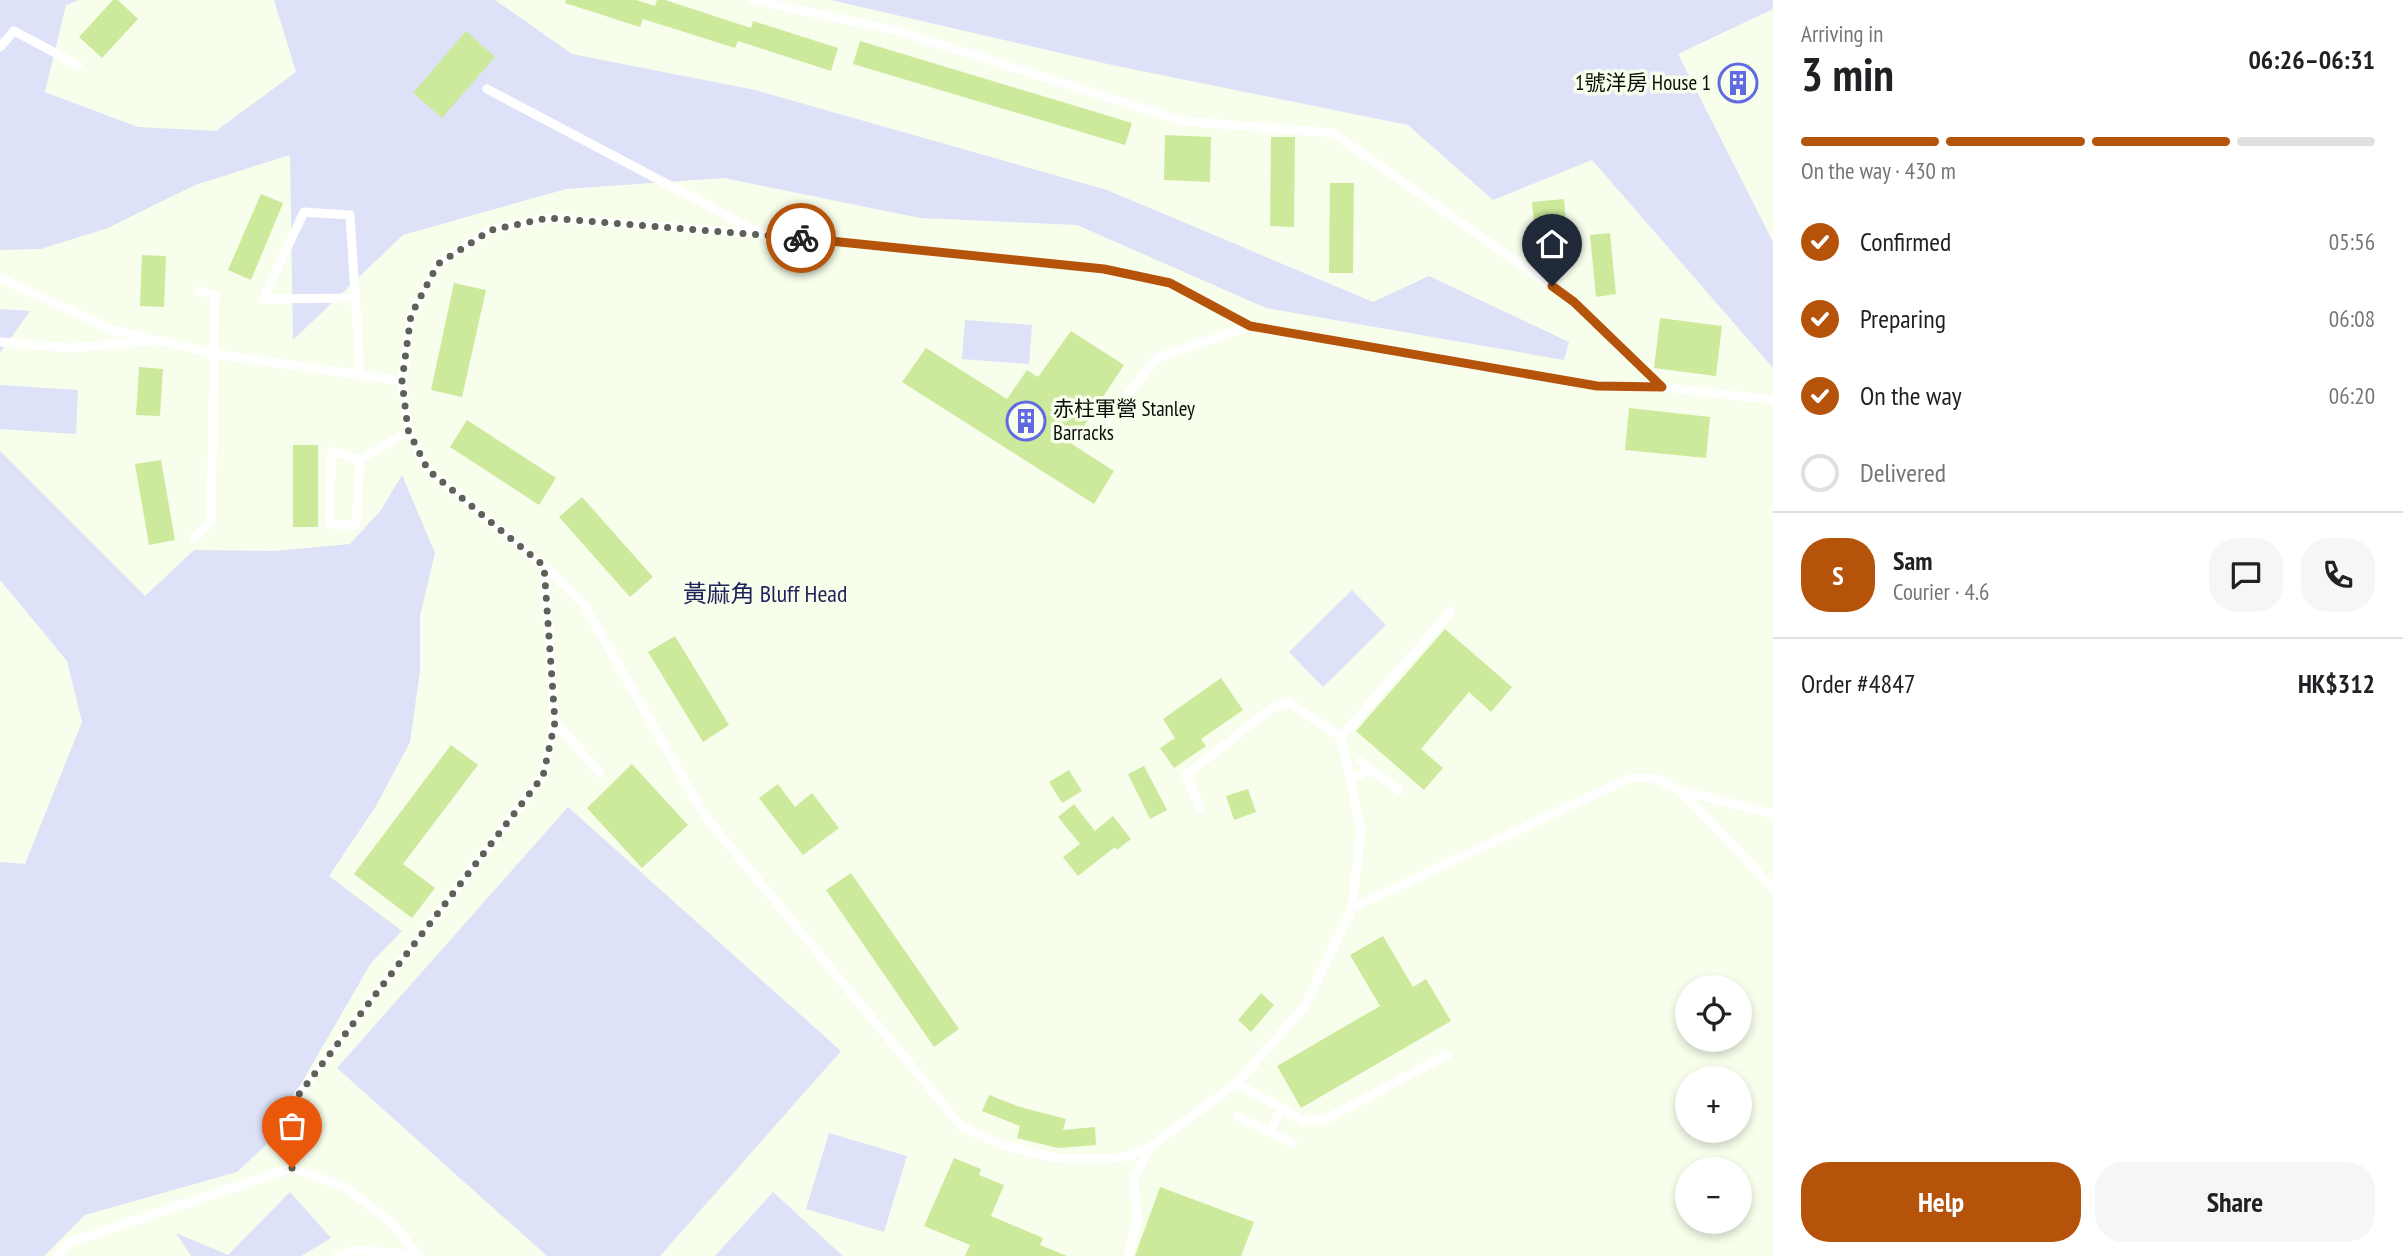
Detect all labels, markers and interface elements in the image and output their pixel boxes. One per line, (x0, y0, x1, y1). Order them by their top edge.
text: Arriving in (1801, 19, 1883, 48)
text: 06:26–06:31 (2248, 43, 2375, 76)
text: 3 min (1801, 44, 1894, 104)
building icon: 1號洋房 House 1 (1717, 62, 1759, 104)
place label: 1號洋房 House 1 (1575, 69, 1711, 96)
text: On the way · 430 m (1801, 156, 1956, 185)
courier (766, 203, 836, 273)
pin (1522, 214, 1582, 286)
icon: bike (782, 219, 820, 257)
icon: check (1801, 223, 1839, 261)
icon: home (1533, 225, 1571, 263)
text: Confirmed (1860, 225, 1951, 258)
text: 05:56 (2329, 227, 2375, 256)
icon: check (1801, 300, 1839, 338)
text: Preparing (1860, 302, 1946, 335)
text: 06:08 (2329, 304, 2375, 333)
icon: check (1801, 377, 1839, 415)
text: On the way (1860, 379, 1962, 412)
text: 06:20 (2329, 381, 2375, 410)
place label: 赤柱軍營 Stanley Barracks (1053, 395, 1195, 446)
building icon: 赤柱軍營 Stanley Barracks (1005, 400, 1047, 442)
text: Delivered (1860, 456, 1946, 489)
button: chat (2209, 538, 2283, 612)
button: phone (2301, 538, 2375, 612)
text: Sam (1893, 544, 1932, 577)
text: S (1832, 559, 1844, 592)
text: Courier · 4.6 (1893, 577, 1989, 606)
district label: 黃麻角 Bluff Head (683, 578, 847, 609)
text: Order #4847 (1801, 667, 1916, 700)
text: HK$312 (2298, 667, 2375, 700)
map controls (1675, 975, 1752, 1234)
button: locate (1675, 975, 1752, 1052)
button: + (1675, 1066, 1752, 1143)
pin (262, 1096, 322, 1168)
icon: bag (273, 1107, 311, 1145)
button: − (1675, 1157, 1752, 1234)
button: Help (1801, 1162, 2081, 1242)
button: Share (2095, 1162, 2375, 1242)

